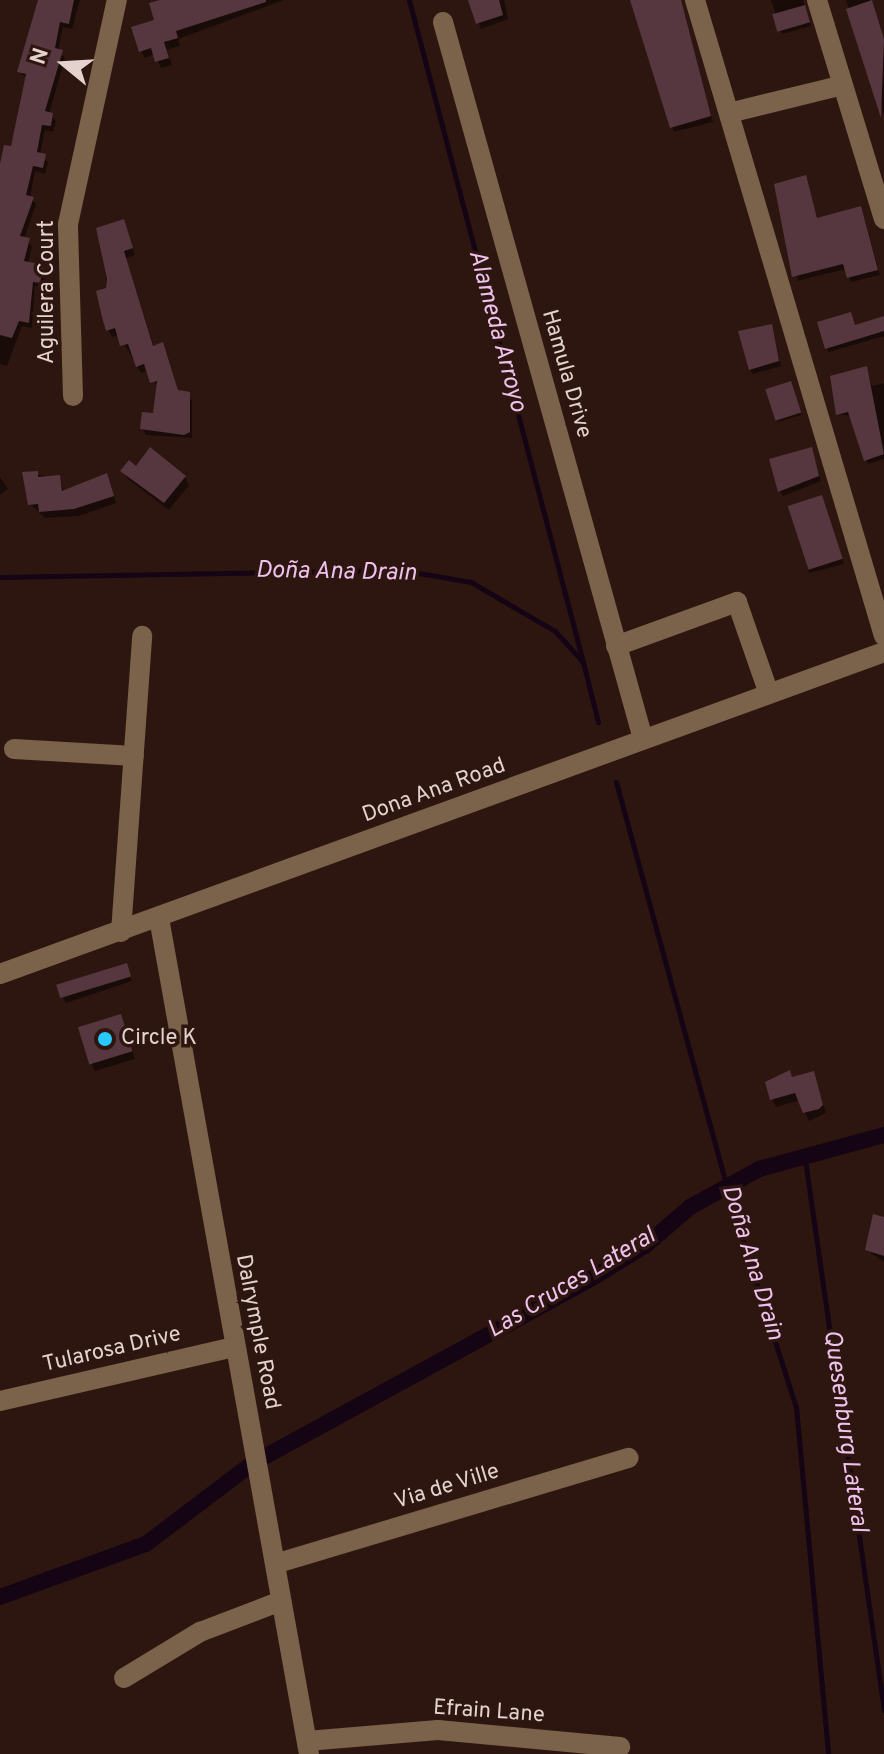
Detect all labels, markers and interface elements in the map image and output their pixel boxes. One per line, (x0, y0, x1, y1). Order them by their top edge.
north arrow (24, 24, 104, 104)
text: N (25, 45, 56, 68)
street label: Aguilera Court (35, 220, 61, 364)
water label: Alameda Arroyo (460, 246, 532, 416)
street label: Hamula Drive (535, 307, 597, 441)
water label: Doña Ana Drain (255, 557, 417, 589)
street label: Dona Ana Road (358, 753, 510, 829)
place label: Circle K (121, 1026, 197, 1052)
marker: Circle K (96, 1030, 114, 1048)
water label: Doña Ana Drain (714, 1182, 788, 1344)
water label: Las Cruces Lateral (483, 1222, 661, 1346)
street label: Dalrymple Road (229, 1252, 285, 1412)
street label: Tularosa Drive (40, 1321, 184, 1379)
water label: Quesenburg Lateral (816, 1328, 872, 1534)
street label: Via de Ville (391, 1458, 503, 1516)
street label: Efrain Lane (432, 1695, 546, 1729)

